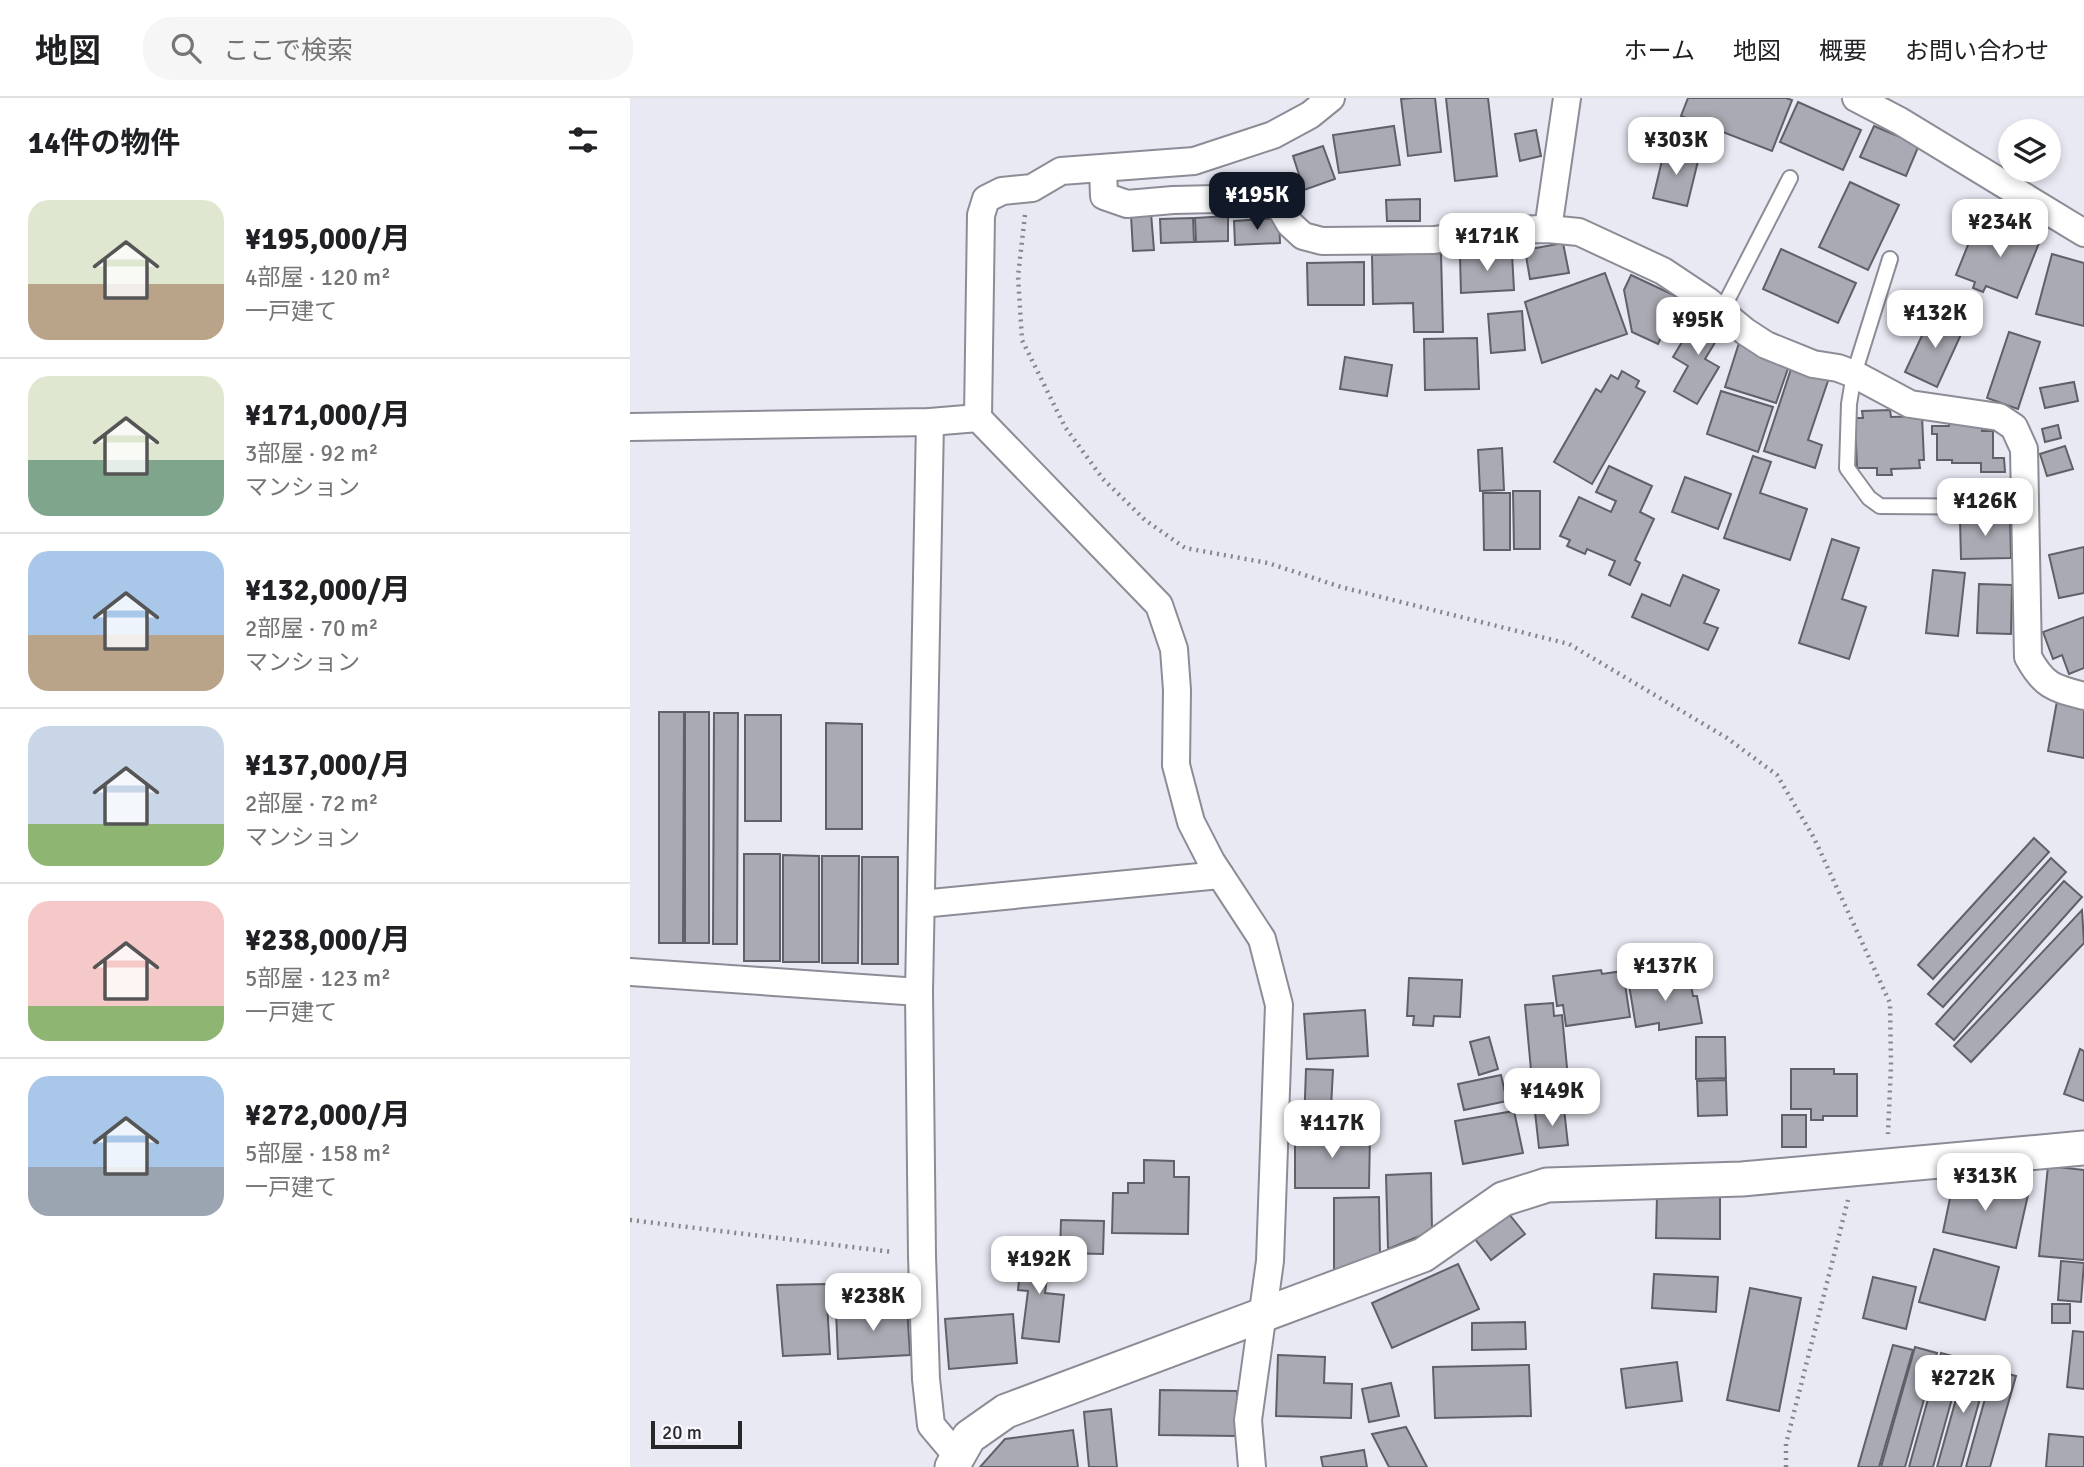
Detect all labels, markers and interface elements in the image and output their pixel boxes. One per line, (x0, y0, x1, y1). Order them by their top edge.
search box (143, 17, 633, 80)
icon: search (167, 29, 205, 67)
text: 地図 (35, 31, 101, 72)
text: ここで検索 (223, 35, 353, 67)
text: ホーム (1624, 36, 1695, 66)
text: 地図 (1733, 36, 1781, 66)
text: 概要 (1819, 36, 1867, 66)
text: お問い合わせ (1905, 36, 2049, 66)
pin: ¥303K (1627, 118, 1725, 177)
map controls (1998, 119, 2061, 182)
button: layers (1998, 119, 2061, 182)
icon: filters (564, 121, 602, 159)
text: 14件の物件 (28, 125, 180, 162)
text: ¥303K (1644, 125, 1708, 154)
pin: ¥195K (1208, 172, 1306, 232)
text: ¥195K (1225, 180, 1289, 209)
pin: ¥234K (1951, 200, 2049, 259)
text: ¥234K (1968, 207, 2032, 236)
pin: ¥171K (1438, 214, 1536, 273)
text: ¥195,000/月 (245, 221, 411, 258)
text: ¥171K (1455, 221, 1519, 250)
icon: home (84, 228, 168, 312)
text: 4部屋 · 120 m² (245, 263, 391, 292)
pin: ¥132K (1886, 290, 1984, 350)
text: 一戸建て (245, 297, 337, 326)
pin: ¥95K (1657, 298, 1739, 357)
text: ¥132K (1903, 298, 1967, 327)
text: ¥95K (1672, 305, 1724, 334)
text: ¥171,000/月 (245, 397, 411, 434)
icon: home (84, 404, 168, 488)
text: 3部屋 · 92 m² (245, 439, 378, 468)
text: マンション (245, 473, 360, 502)
pin: ¥126K (1936, 478, 2034, 538)
text: ¥126K (1953, 486, 2017, 515)
text: ¥132,000/月 (245, 572, 411, 609)
icon: home (84, 579, 168, 663)
text: 2部屋 · 70 m² (245, 614, 378, 643)
text: マンション (245, 648, 360, 677)
text: ¥137,000/月 (245, 747, 411, 784)
icon: home (84, 754, 168, 838)
text: 2部屋 · 72 m² (245, 789, 378, 818)
text: マンション (245, 823, 360, 852)
text: ¥238,000/月 (245, 922, 411, 959)
icon: home (84, 929, 168, 1013)
pin: ¥137K (1616, 944, 1714, 1003)
text: ¥137K (1633, 951, 1697, 980)
text: 5部屋 · 123 m² (245, 964, 391, 993)
text: 一戸建て (245, 998, 337, 1027)
pin: ¥149K (1503, 1068, 1601, 1128)
text: ¥149K (1520, 1076, 1584, 1105)
text: ¥272,000/月 (245, 1097, 411, 1134)
pin: ¥117K (1283, 1100, 1381, 1160)
icon: home (84, 1104, 168, 1188)
text: ¥117K (1300, 1108, 1364, 1137)
text: 5部屋 · 158 m² (245, 1139, 391, 1168)
pin: ¥313K (1936, 1154, 2034, 1213)
text: ¥313K (1953, 1161, 2017, 1190)
text: 一戸建て (245, 1173, 337, 1202)
pin: ¥192K (990, 1236, 1088, 1296)
text: ¥192K (1007, 1244, 1071, 1273)
pin: ¥238K (824, 1274, 922, 1333)
text: ¥238K (841, 1281, 905, 1310)
pin: ¥272K (1914, 1356, 2012, 1415)
text: ¥272K (1931, 1363, 1995, 1392)
scale bar (651, 1418, 742, 1450)
text: 20 m (662, 1421, 702, 1445)

